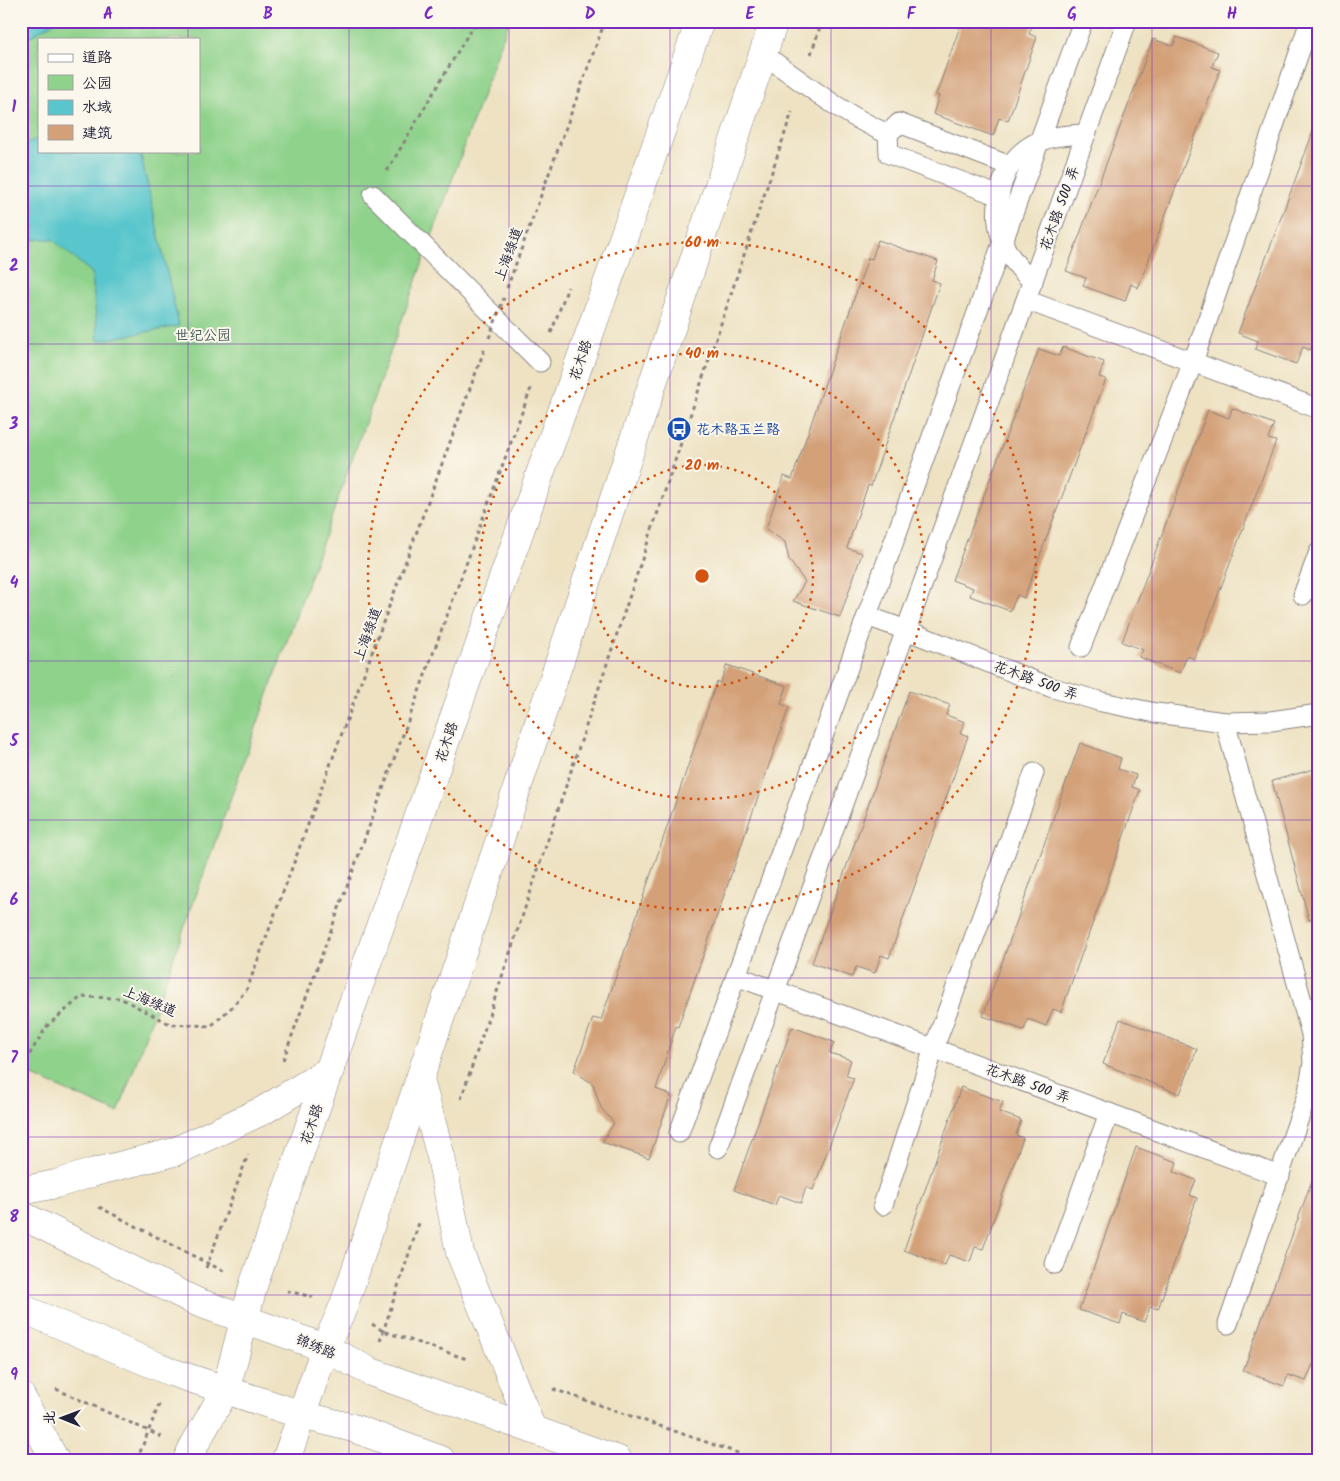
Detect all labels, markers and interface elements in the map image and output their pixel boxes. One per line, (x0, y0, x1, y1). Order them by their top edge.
text: A (103, 2, 113, 27)
text: B (263, 2, 273, 27)
text: C (424, 2, 434, 27)
text: D (585, 2, 596, 27)
text: E (746, 2, 756, 27)
text: F (907, 2, 917, 27)
text: G (1067, 2, 1077, 27)
text: H (1227, 2, 1237, 27)
legend (38, 38, 200, 152)
text: 道路 (82, 46, 112, 70)
text: 公园 (82, 72, 112, 96)
text: 1 (12, 95, 17, 120)
text: 水域 (82, 96, 112, 120)
text: 建筑 (82, 122, 112, 146)
street label: 花木路 500 弄 (1034, 163, 1085, 254)
street label: 上海绿道 (489, 224, 529, 284)
text: 60 m (685, 231, 719, 255)
text: 2 (9, 254, 19, 279)
park label: 世纪公园 (175, 325, 231, 347)
street label: 花木路 (564, 337, 598, 384)
text: 40 m (685, 342, 719, 366)
text: 3 (9, 412, 19, 437)
bus stop icon: 花木路玉兰路 (666, 416, 692, 442)
place label: 花木路玉兰路 (696, 419, 780, 441)
text: 20 m (685, 454, 719, 478)
centre of rings (693, 567, 711, 585)
text: 4 (10, 571, 19, 596)
street label: 上海绿道 (348, 604, 388, 664)
street label: 花木路 500 弄 (990, 655, 1081, 706)
street label: 花木路 (430, 719, 464, 766)
text: 5 (9, 729, 20, 754)
text: 6 (10, 888, 19, 913)
street label: 上海绿道 (120, 981, 180, 1023)
text: 7 (10, 1046, 18, 1071)
street label: 花木路 500 弄 (982, 1058, 1073, 1109)
street label: 花木路 (295, 1101, 329, 1148)
text: 8 (9, 1205, 19, 1230)
street label: 锦绣路 (292, 1329, 339, 1365)
text: 9 (10, 1363, 18, 1388)
north arrow (38, 1394, 88, 1444)
text: 北 (39, 1411, 61, 1425)

